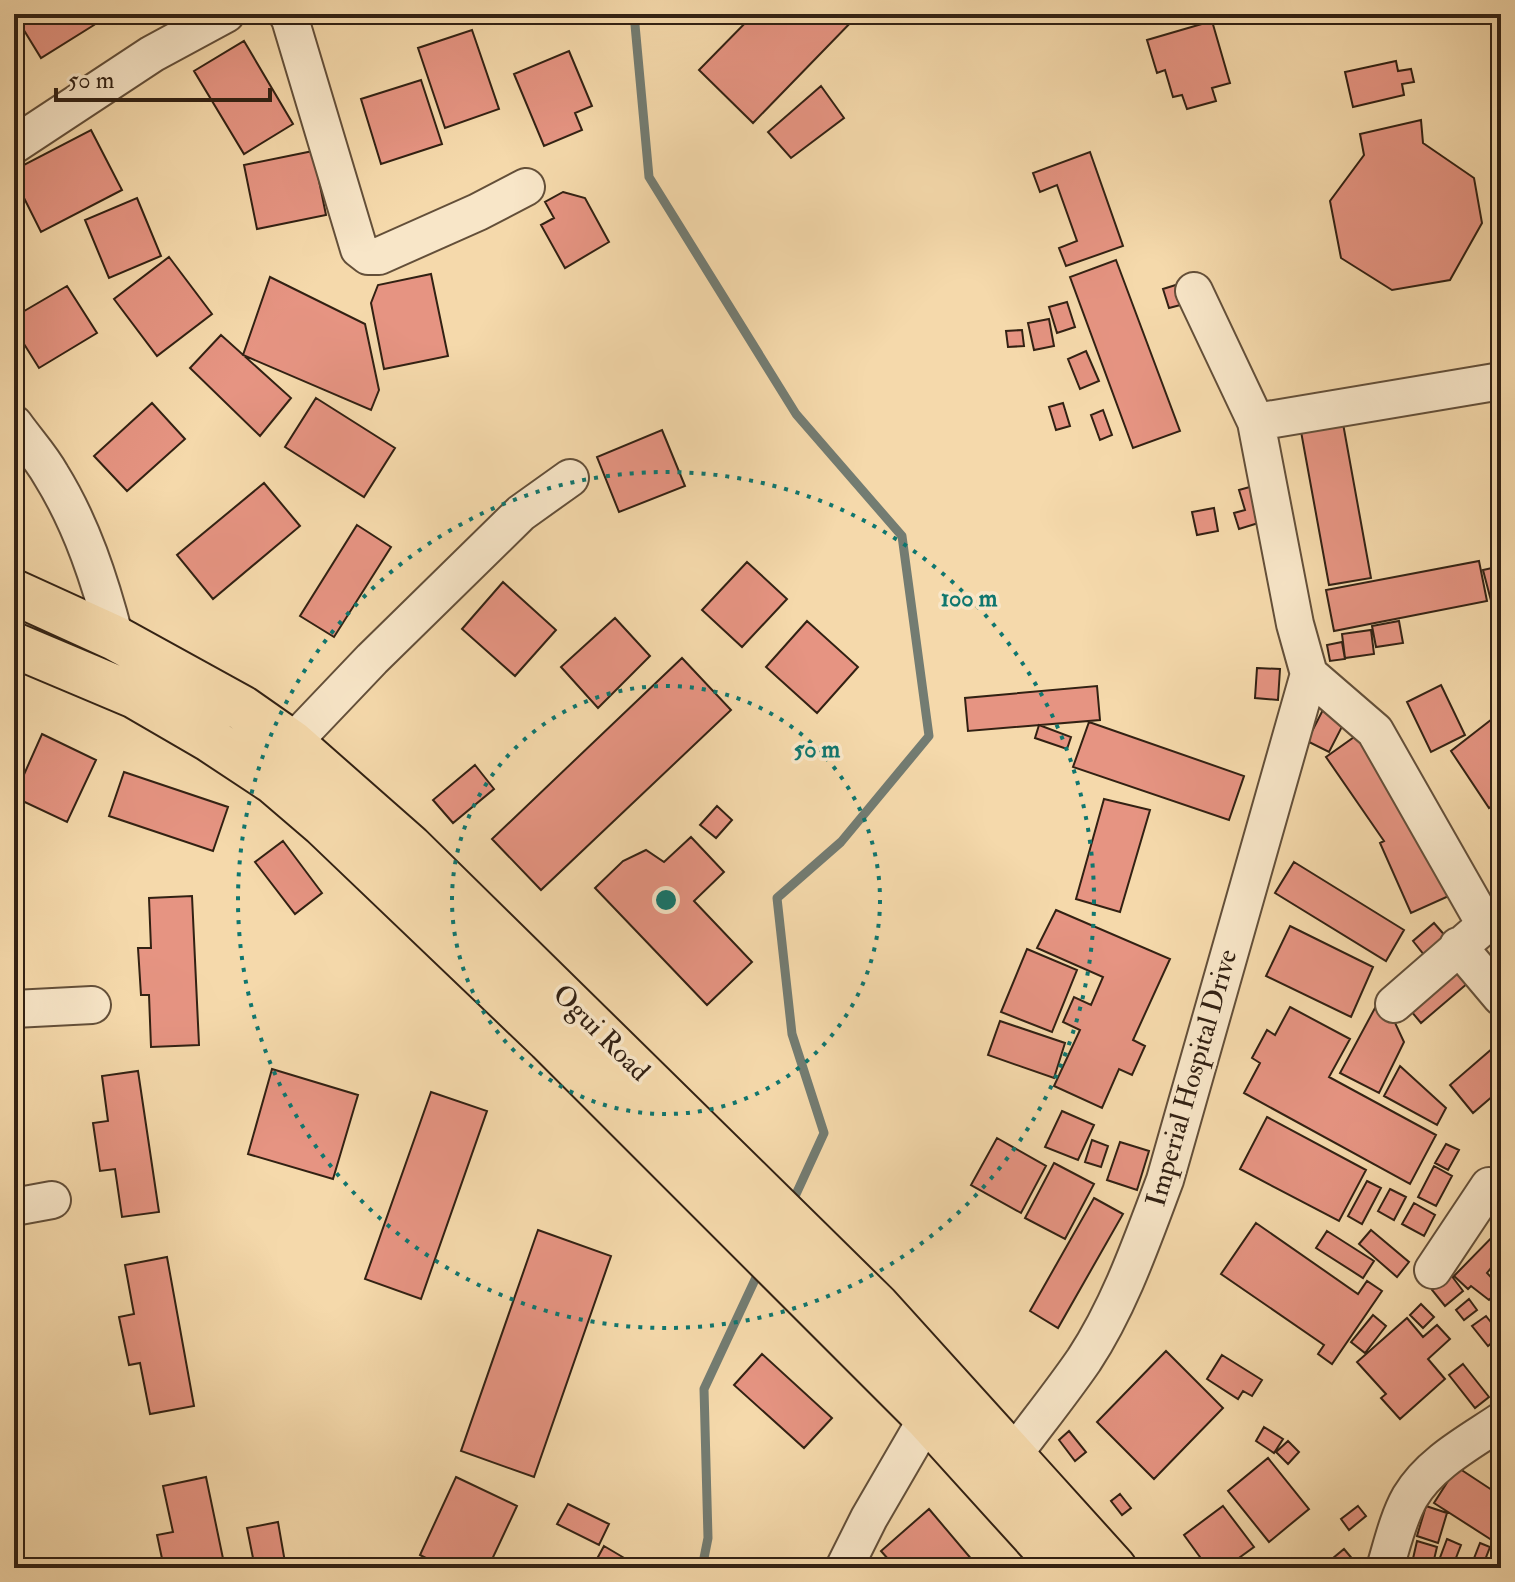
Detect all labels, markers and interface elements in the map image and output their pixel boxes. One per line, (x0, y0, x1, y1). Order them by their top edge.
scale bar (56, 52, 270, 102)
text: 50 m (68, 65, 115, 96)
text: 100 m (941, 583, 998, 614)
text: 50 m (794, 734, 841, 765)
centre of rings (652, 886, 680, 914)
street label: Imperial Hospital Drive (1139, 945, 1246, 1211)
street label: Ogui Road (545, 977, 657, 1089)

